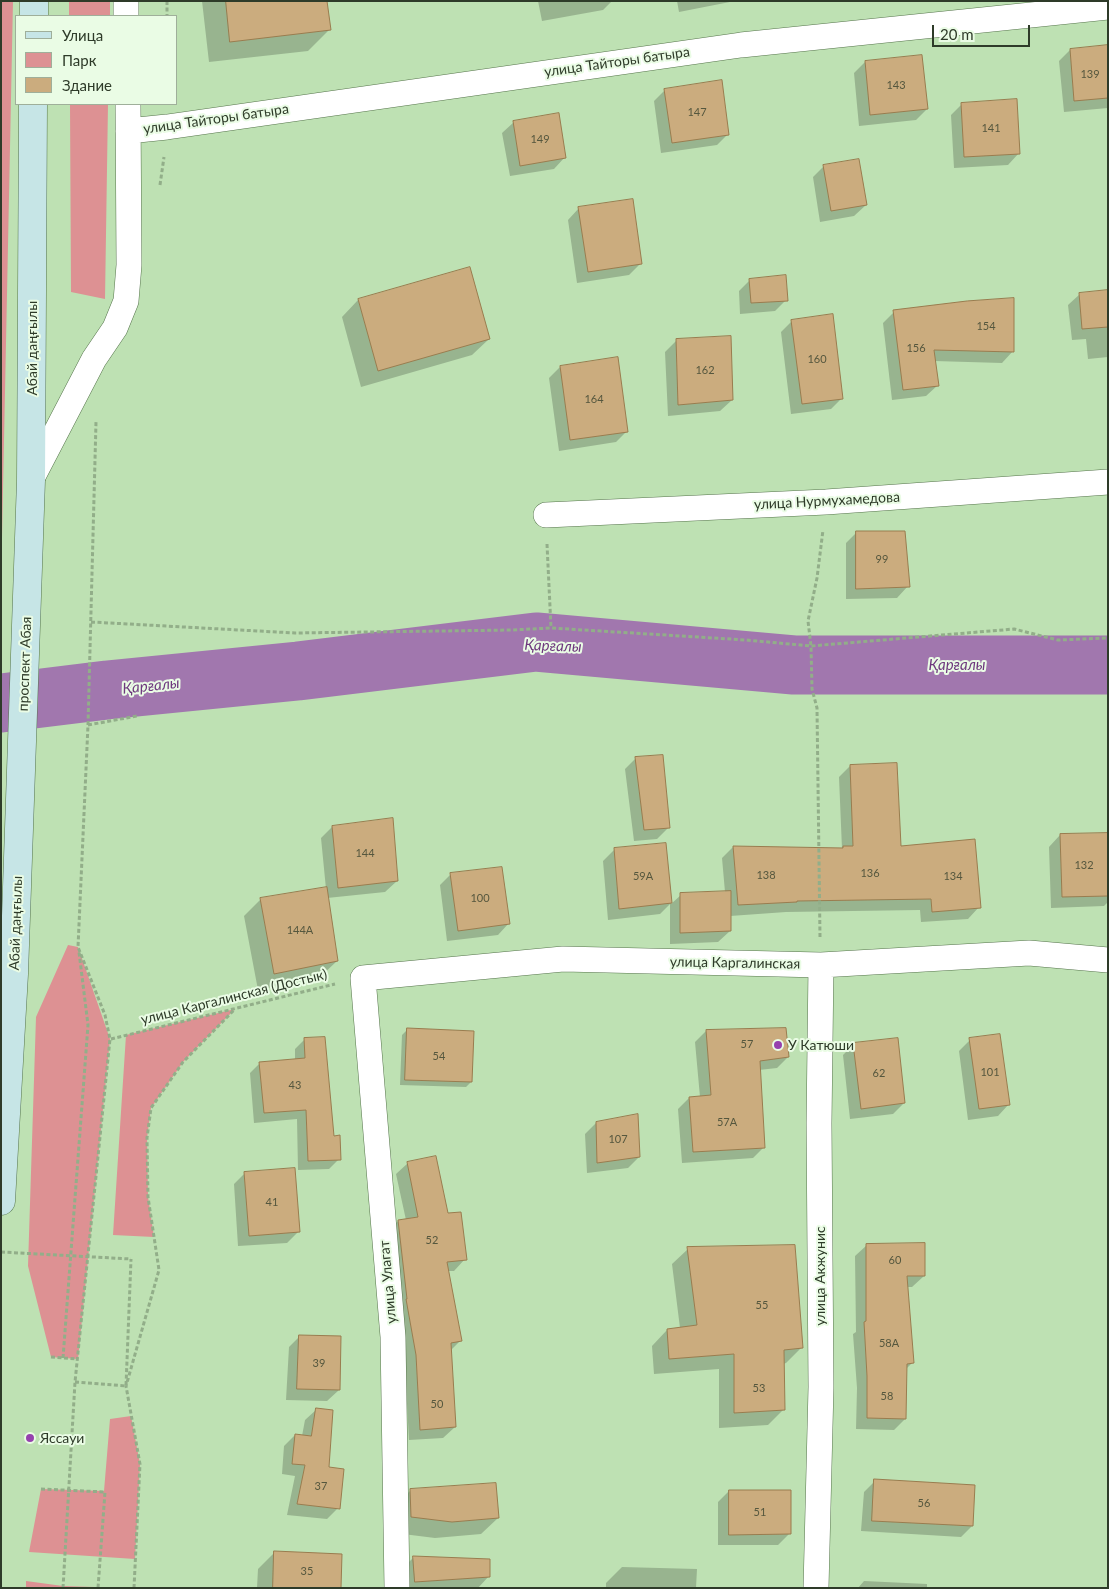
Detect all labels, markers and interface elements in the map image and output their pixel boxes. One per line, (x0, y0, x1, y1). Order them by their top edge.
legend (15, 15, 178, 105)
scale bar (934, 15, 1032, 47)
text: 20 m (940, 25, 974, 43)
text: Улица (62, 26, 103, 44)
street label: улица Тайторы батыра (543, 43, 691, 81)
text: Парк (62, 51, 96, 69)
house number: 139 (1080, 67, 1100, 81)
text: Здание (62, 76, 112, 94)
house number: 143 (886, 78, 906, 92)
street label: улица Тайторы батыра (142, 100, 290, 138)
house number: 147 (687, 105, 707, 119)
house number: 141 (981, 121, 1001, 135)
house number: 149 (530, 132, 550, 146)
street label: Абай даңғылы (24, 301, 40, 395)
house number: 154 (976, 319, 996, 333)
house number: 156 (906, 341, 926, 355)
house number: 160 (807, 352, 827, 366)
house number: 162 (695, 363, 715, 377)
house number: 164 (584, 392, 604, 406)
street label: улица Нурмухамедова (754, 489, 900, 513)
house number: 99 (876, 552, 888, 566)
street label: проспект Абая (15, 616, 35, 712)
water label: Қарғалы (524, 636, 582, 656)
water label: Қарғалы (928, 656, 986, 674)
water label: Қарғалы (122, 674, 180, 698)
house number: 144 (355, 846, 375, 860)
house number: 132 (1074, 858, 1094, 872)
house number: 136 (860, 866, 880, 880)
house number: 138 (756, 868, 776, 882)
house number: 59А (633, 869, 653, 883)
house number: 134 (943, 869, 963, 883)
street label: Абай даңғылы (6, 875, 26, 971)
house number: 100 (470, 891, 490, 905)
house number: 144А (287, 923, 313, 937)
street label: улица Каргалинская (670, 953, 800, 973)
street label: улица Каргалинская (Достык) (139, 966, 329, 1028)
house number: 57 (741, 1037, 753, 1051)
place label: У Катюши (788, 1037, 854, 1053)
marker: У Катюши (772, 1039, 784, 1051)
house number: 54 (433, 1049, 445, 1063)
house number: 101 (980, 1065, 1000, 1079)
house number: 62 (873, 1066, 885, 1080)
house number: 43 (289, 1078, 301, 1092)
house number: 57А (717, 1115, 737, 1129)
house number: 107 (608, 1132, 628, 1146)
house number: 41 (266, 1195, 278, 1209)
street label: улица Акжунис (812, 1226, 828, 1326)
house number: 52 (426, 1233, 438, 1247)
street label: улица Улагат (376, 1240, 400, 1324)
house number: 60 (889, 1253, 901, 1267)
house number: 55 (756, 1298, 768, 1312)
house number: 58А (879, 1336, 899, 1350)
house number: 39 (313, 1356, 325, 1370)
house number: 53 (753, 1381, 765, 1395)
house number: 58 (881, 1389, 893, 1403)
house number: 50 (431, 1397, 443, 1411)
place label: Яссауи (40, 1430, 84, 1446)
marker: Яссауи (24, 1432, 36, 1444)
house number: 37 (315, 1479, 327, 1493)
house number: 56 (918, 1496, 930, 1510)
house number: 51 (754, 1505, 766, 1519)
house number: 35 (301, 1564, 313, 1578)

